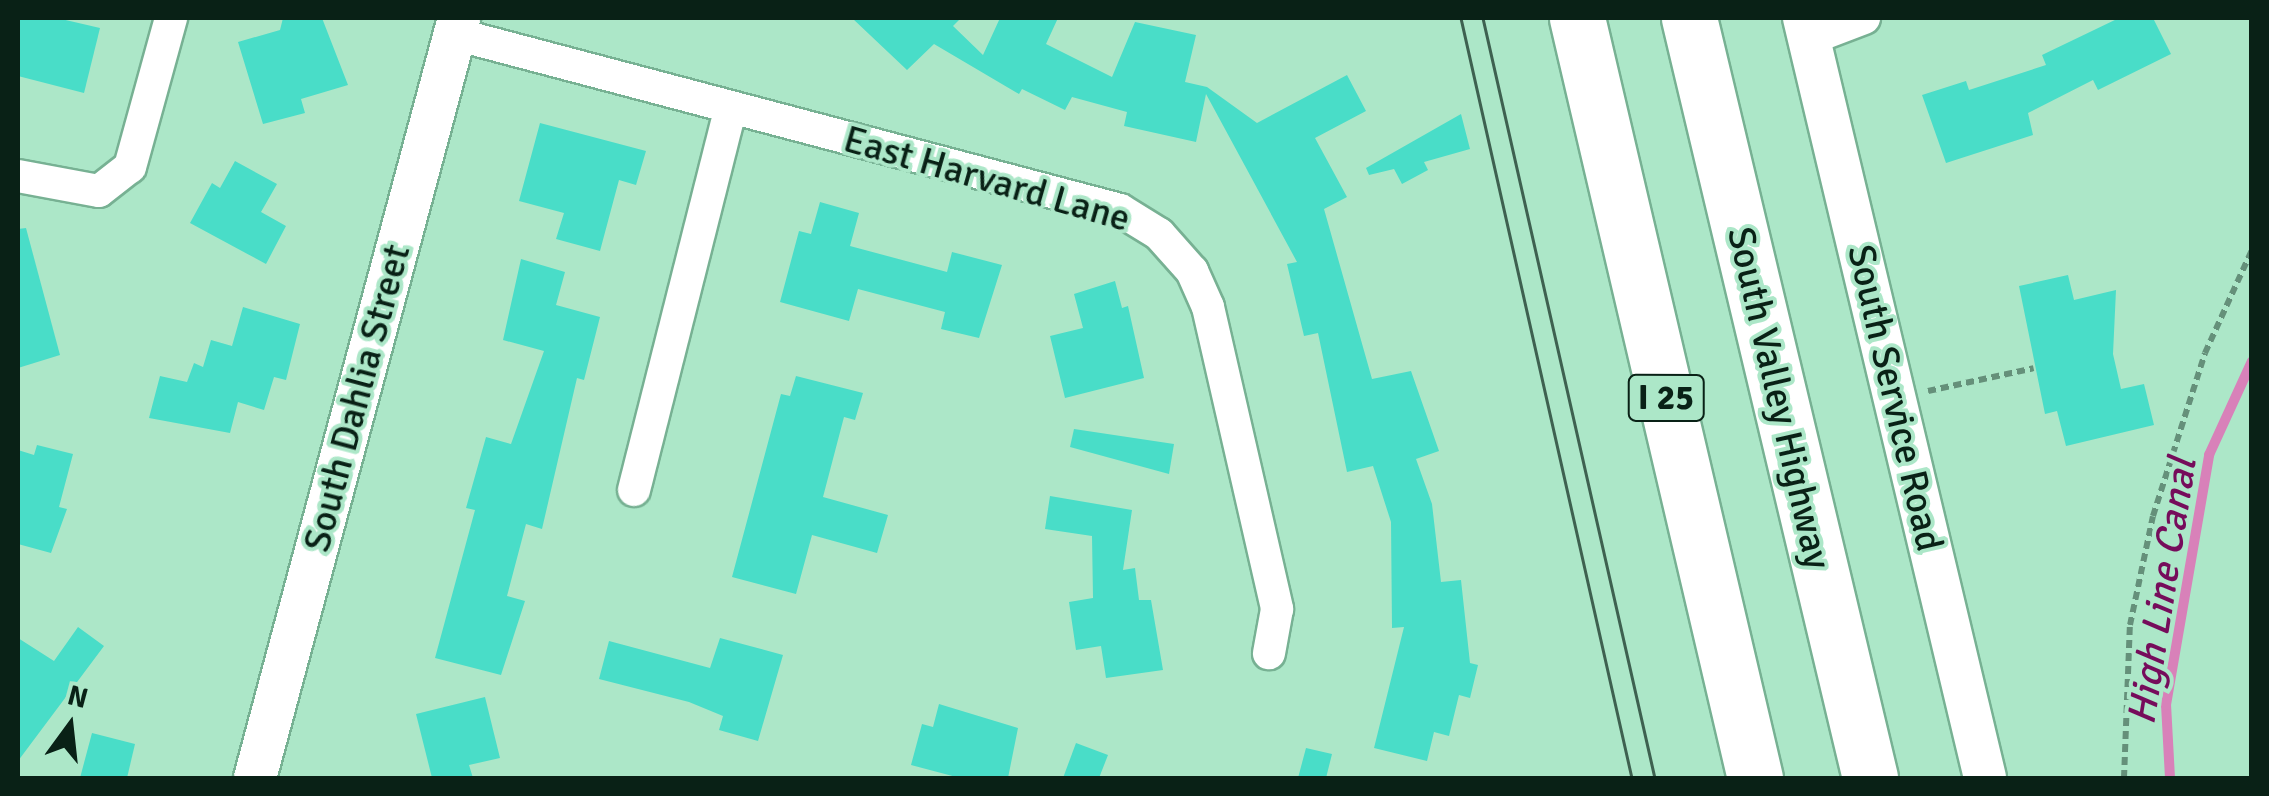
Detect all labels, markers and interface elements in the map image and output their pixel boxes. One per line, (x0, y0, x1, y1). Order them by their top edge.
street label: East Harvard Lane (839, 116, 1135, 242)
street label: South Valley Highway (1717, 223, 1841, 573)
street label: South Dahlia Street (294, 239, 420, 557)
street label: South Service Road (1838, 241, 1952, 555)
road number: I 25 (1626, 368, 1706, 428)
water label: High Line Canal (2117, 454, 2207, 728)
north arrow (20, 676, 120, 776)
text: N (64, 678, 92, 716)

